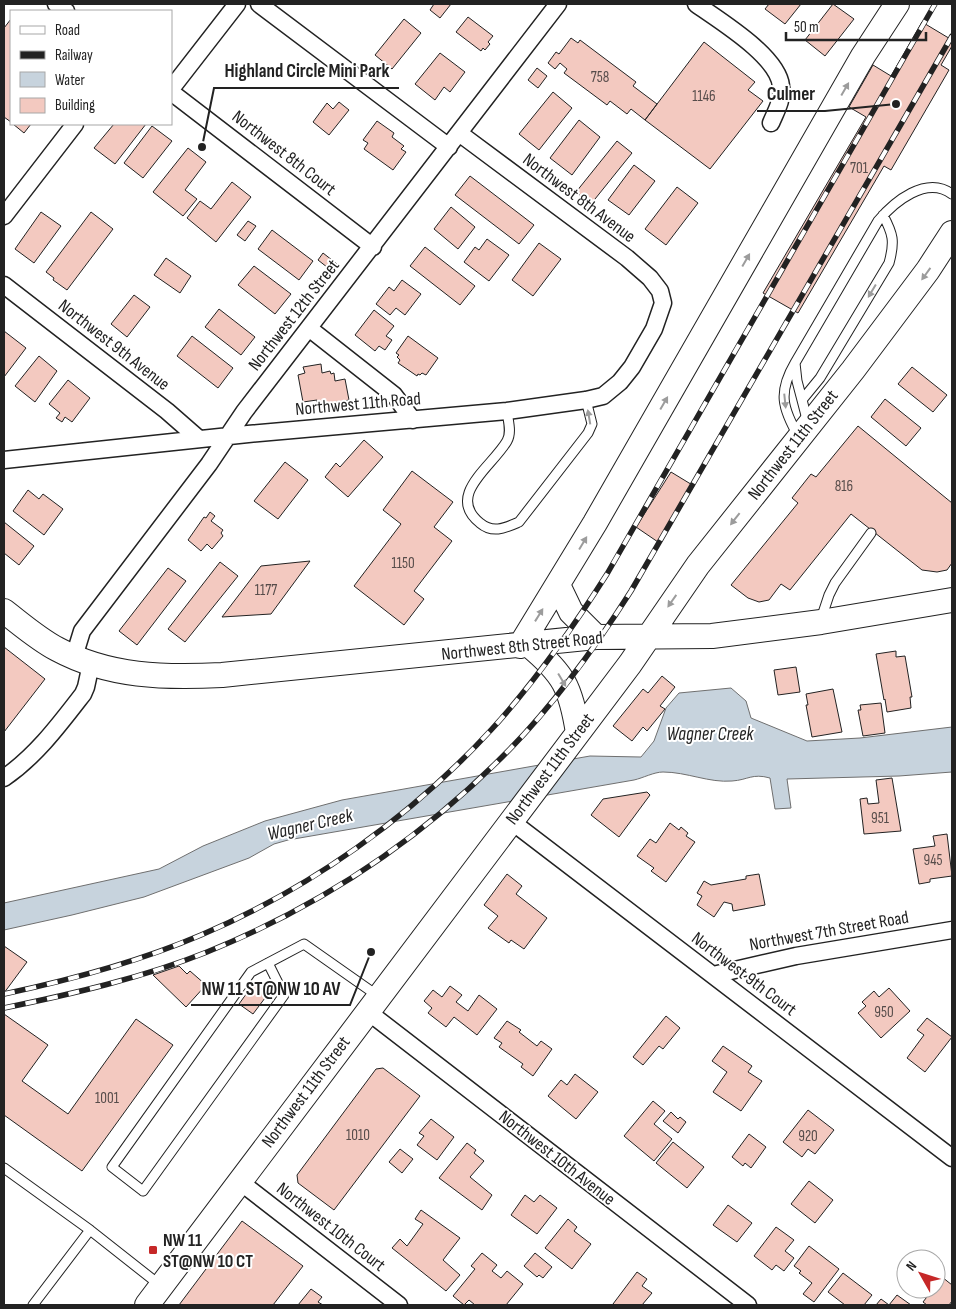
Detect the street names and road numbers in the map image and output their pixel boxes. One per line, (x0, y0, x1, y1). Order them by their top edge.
street label: Northwest 8th Court (228, 106, 340, 200)
street label: Northwest 8th Avenue (519, 149, 639, 247)
street label: Northwest 12th Street (244, 255, 344, 375)
street label: Northwest 9th Avenue (54, 295, 174, 395)
street label: Northwest 11th Street (744, 385, 843, 504)
street label: Northwest 11th Road (294, 388, 422, 420)
street label: Northwest 8th Street Road (440, 627, 604, 665)
street label: Northwest 11th Street (501, 709, 599, 829)
street label: Northwest 7th Street Road (748, 907, 910, 955)
street label: Northwest 9th Court (687, 928, 801, 1021)
street label: Northwest 11th Street (257, 1032, 355, 1152)
street label: Northwest 10th Avenue (495, 1106, 619, 1210)
street label: Northwest 10th Court (272, 1178, 390, 1276)

